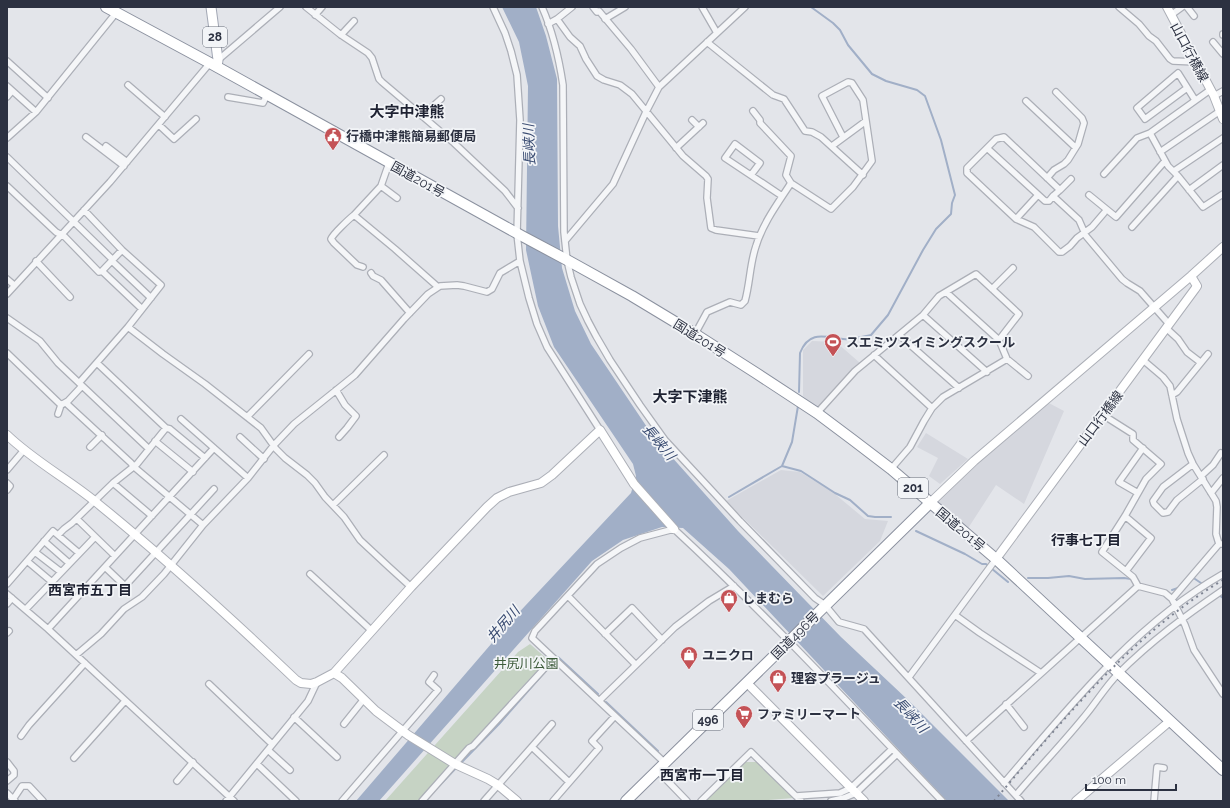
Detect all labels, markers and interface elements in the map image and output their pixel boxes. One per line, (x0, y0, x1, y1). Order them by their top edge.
street label: 山口行橋線 (1168, 20, 1211, 84)
road number: 28 (203, 27, 227, 47)
district label: 大字中津熊 (369, 103, 445, 121)
water label: 長峡川 (520, 122, 538, 166)
public building icon: 行橋中津熊簡易郵便局 (323, 126, 343, 151)
place label: 行橋中津熊簡易郵便局 (346, 129, 476, 144)
street label: 国道201号 (388, 159, 447, 200)
street label: 国道201号 (671, 316, 729, 360)
sports icon: スエミツスイミングスクール (823, 332, 843, 357)
place label: スエミツスイミングスクール (846, 335, 1015, 350)
district label: 大字下津熊 (652, 388, 728, 406)
street label: 山口行橋線 (1075, 388, 1126, 449)
water label: 長峡川 (639, 421, 680, 465)
road number: 201 (898, 478, 928, 498)
street label: 国道201号 (933, 505, 988, 554)
district label: 行事七丁目 (1051, 532, 1121, 548)
district label: 西宮市五丁目 (48, 582, 132, 598)
shop icon: しまむら (719, 588, 739, 613)
place label: しまむら (742, 591, 794, 606)
water label: 井尻川 (483, 601, 524, 645)
street label: 国道496号 (768, 608, 822, 662)
shop icon: ユニクロ (679, 645, 699, 670)
place label: ユニクロ (702, 648, 754, 663)
park label: 井尻川公園 (493, 656, 559, 671)
shop icon: 理容プラージュ (768, 668, 788, 693)
place label: 理容プラージュ (791, 671, 881, 686)
water label: 長峡川 (891, 694, 933, 737)
supermarket icon: ファミリーマート (734, 704, 754, 729)
place label: ファミリーマート (757, 707, 861, 722)
road number: 496 (693, 710, 723, 730)
scale bar (1086, 766, 1176, 792)
district label: 西宮市一丁目 (660, 767, 744, 783)
text: 100 m (1092, 773, 1126, 787)

